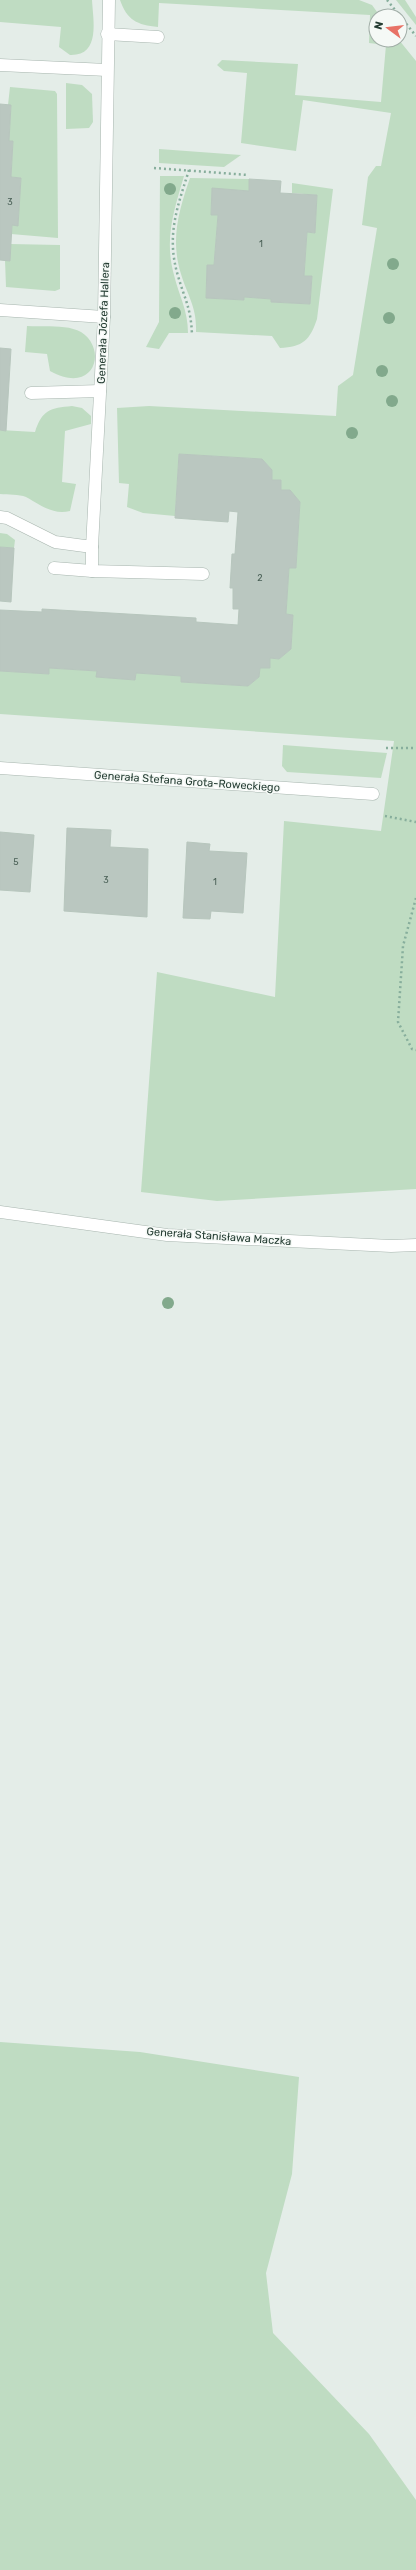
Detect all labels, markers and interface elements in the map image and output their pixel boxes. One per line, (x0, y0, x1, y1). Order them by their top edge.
north arrow (368, 8, 408, 48)
text: N (372, 20, 386, 31)
house number: 3 (7, 197, 13, 207)
house number: 1 (259, 239, 263, 249)
street label: Generała Józefa Hallera (95, 262, 112, 384)
house number: 2 (257, 573, 263, 583)
street label: Generała Stefana Grota-Roweckiego (94, 769, 280, 794)
house number: 5 (13, 857, 19, 867)
house number: 3 (103, 875, 109, 885)
house number: 1 (213, 877, 217, 887)
street label: Generała Stanisława Maczka (146, 1225, 292, 1248)

